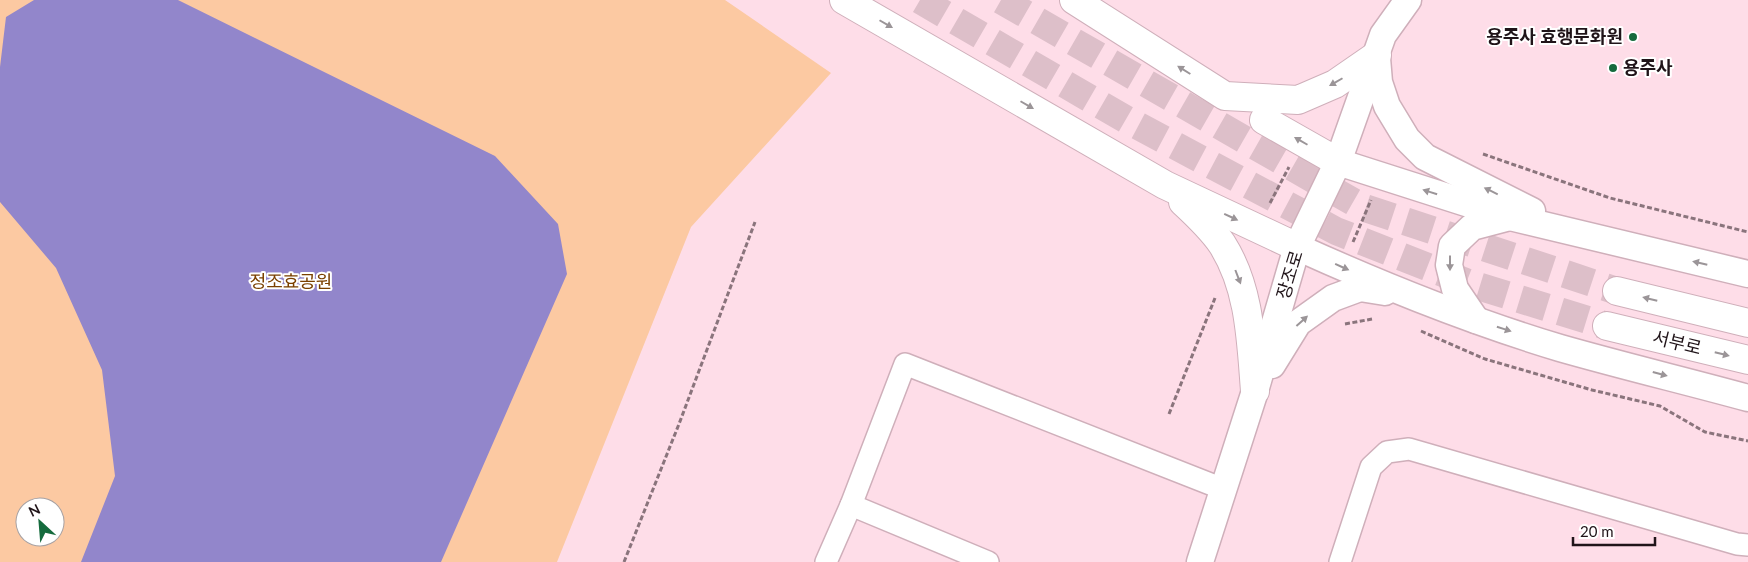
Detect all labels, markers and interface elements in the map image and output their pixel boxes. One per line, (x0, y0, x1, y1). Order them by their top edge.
one-way arrow (879, 20, 894, 28)
place label: 용주사 효행문화원 (1486, 25, 1623, 47)
marker: 용주사 효행문화원 (1627, 31, 1639, 43)
place label: 용주사 (1623, 56, 1673, 78)
marker: 용주사 (1607, 62, 1619, 74)
one-way arrow (1177, 65, 1191, 74)
one-way arrow (1329, 78, 1344, 86)
one-way arrow (1021, 101, 1034, 110)
one-way arrow (1294, 137, 1309, 145)
one-way arrow (1484, 187, 1498, 195)
one-way arrow (1422, 188, 1437, 195)
one-way arrow (1224, 213, 1238, 221)
street label: 장조로 (1271, 248, 1307, 302)
one-way arrow (1446, 256, 1454, 272)
one-way arrow (1693, 259, 1708, 267)
one-way arrow (1335, 264, 1349, 272)
park label: 정조효공원 (250, 270, 332, 292)
one-way arrow (1234, 270, 1242, 285)
one-way arrow (1642, 295, 1657, 303)
one-way arrow (1295, 316, 1308, 327)
street label: 서부로 (1650, 325, 1704, 359)
one-way arrow (1496, 326, 1511, 333)
one-way arrow (1715, 350, 1730, 358)
one-way arrow (1652, 371, 1667, 379)
north arrow (15, 497, 65, 547)
text: N (26, 500, 43, 520)
scale bar (1573, 514, 1656, 546)
text: 20 m (1580, 522, 1614, 540)

